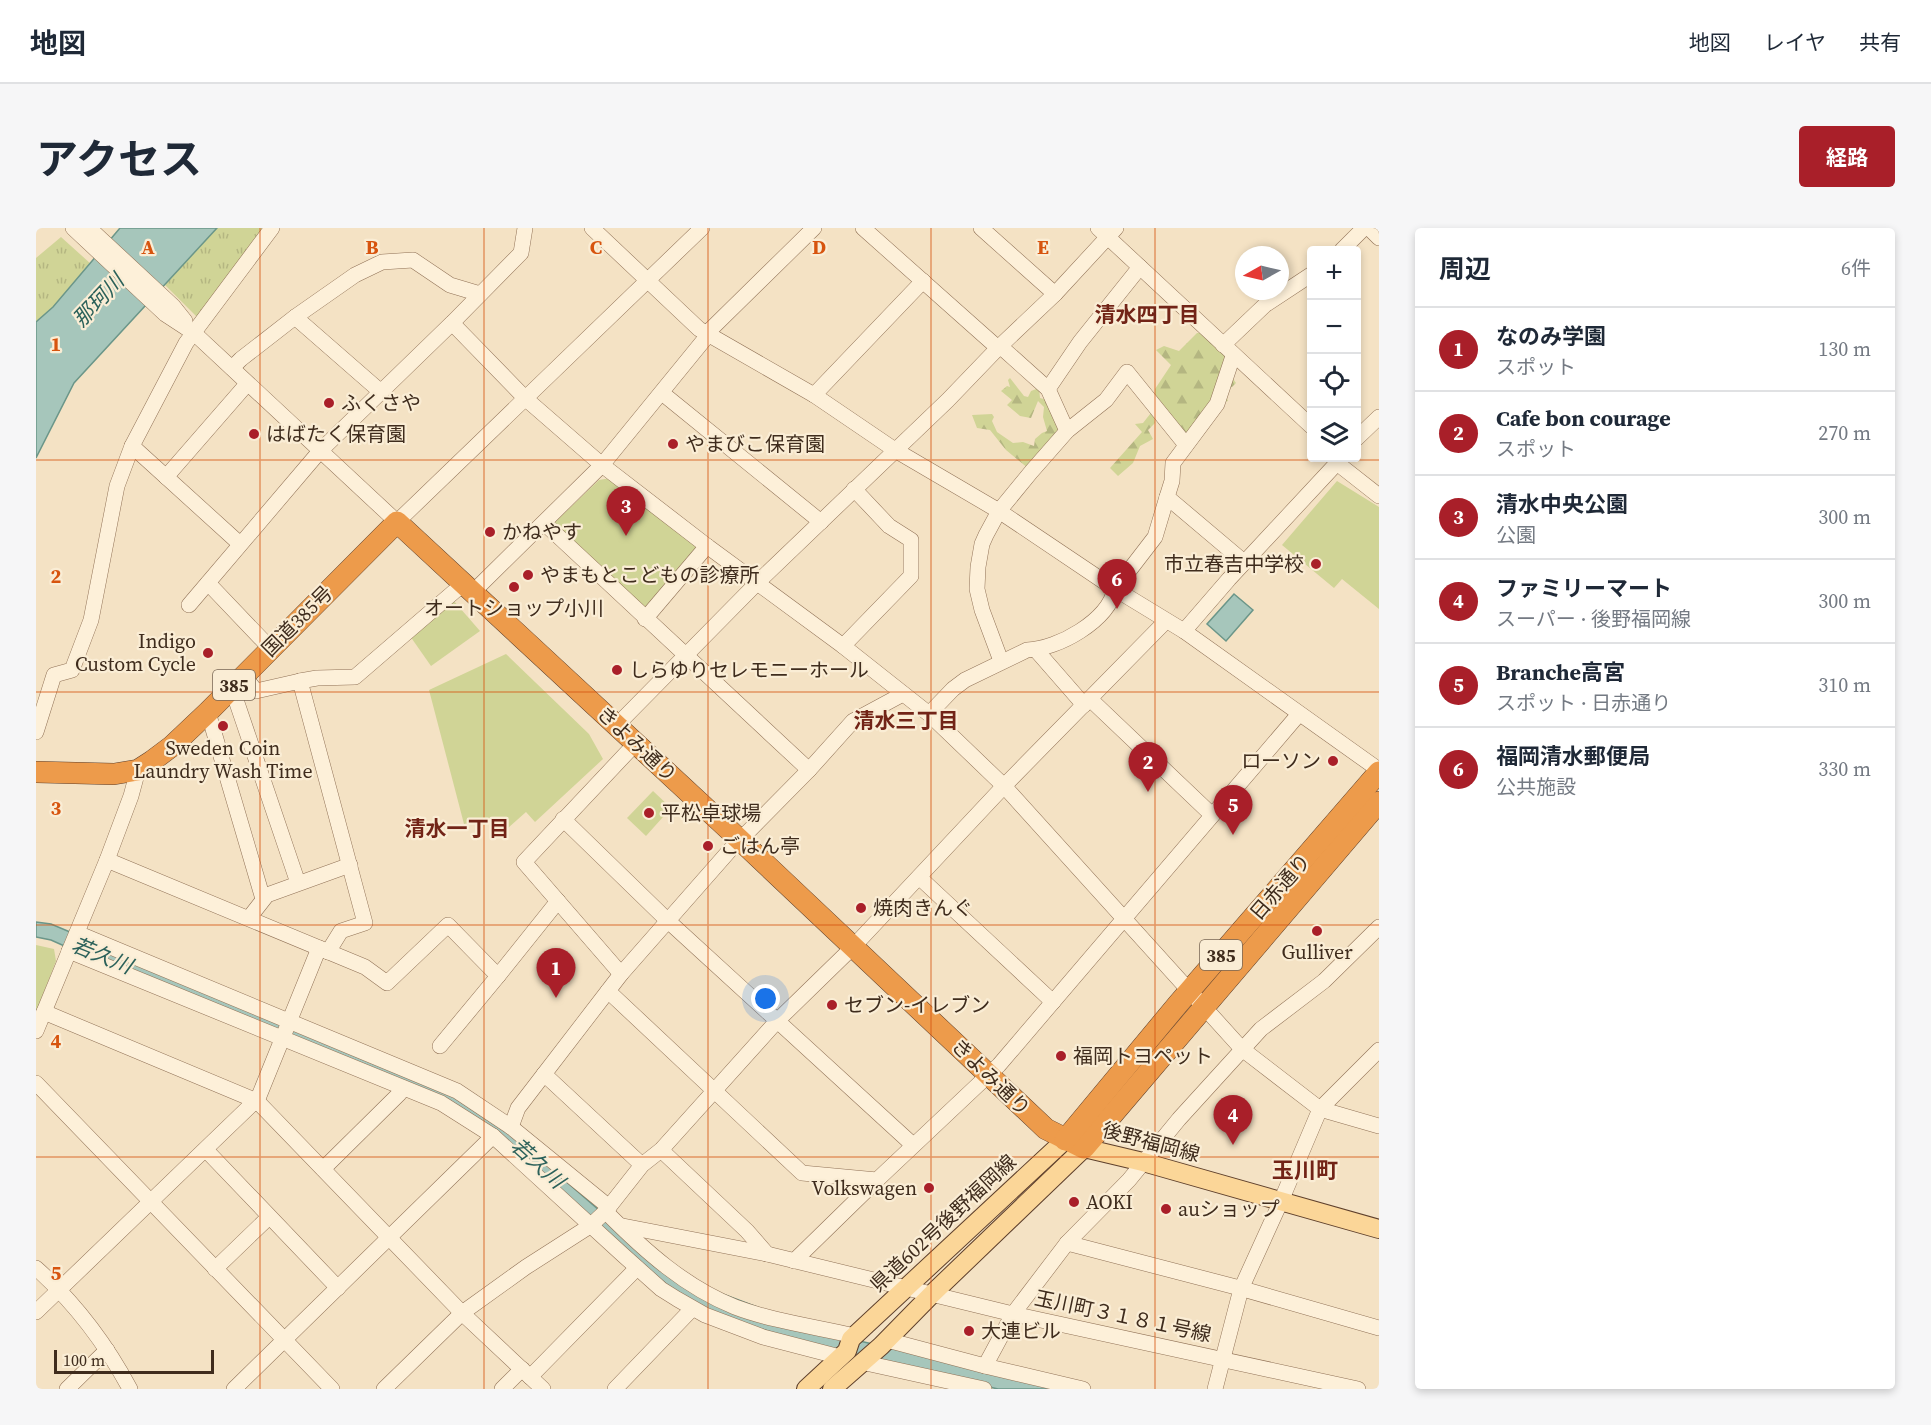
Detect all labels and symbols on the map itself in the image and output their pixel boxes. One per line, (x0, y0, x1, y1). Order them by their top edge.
text: A (141, 233, 155, 261)
text: B (365, 233, 379, 261)
text: C (590, 233, 602, 261)
text: D (812, 233, 826, 261)
text: E (1037, 233, 1049, 261)
north arrow (1235, 246, 1289, 300)
water label: 那珂川 (66, 266, 131, 333)
district label: 清水四丁目 (1095, 300, 1200, 329)
text: 1 (51, 330, 61, 358)
place label: ふくさや (341, 389, 421, 417)
marker: ふくさや (322, 396, 336, 410)
place label: はばたく保育園 (266, 420, 406, 448)
marker: はばたく保育園 (247, 427, 261, 441)
place label: やまびこ保育園 (685, 430, 825, 458)
marker: やまびこ保育園 (666, 437, 680, 451)
pin: 3 (606, 486, 646, 536)
place label: かねやす (502, 518, 582, 546)
marker: かねやす (483, 525, 497, 539)
place label: 市立春吉中学校 (1164, 550, 1304, 578)
marker: 市立春吉中学校 (1309, 557, 1323, 571)
pin: 6 (1098, 560, 1136, 609)
place label: やまもとこどもの診療所 (540, 561, 760, 589)
text: 2 (51, 562, 62, 590)
marker: やまもとこどもの診療所 (521, 568, 535, 582)
street label: 国道385号 (255, 579, 339, 663)
marker: オートショップ小川 (507, 580, 521, 594)
place label: オートショップ小川 (424, 594, 604, 622)
place label: Indigo Custom Cycle (75, 627, 196, 678)
marker: Indigo Custom Cycle (201, 646, 215, 660)
place label: しらゆりセレモニーホール (629, 656, 869, 684)
marker: しらゆりセレモニーホール (610, 663, 624, 677)
road number: 385 (213, 670, 255, 700)
street label: きよみ通り (591, 700, 683, 788)
district label: 清水三丁目 (854, 706, 959, 735)
marker: Sweden Coin Laundry Wash Time (216, 719, 230, 733)
place label: Sweden Coin Laundry Wash Time (133, 734, 313, 785)
pin: 2 (1128, 742, 1168, 792)
place label: ローソン (1241, 747, 1321, 775)
marker: ローソン (1326, 754, 1340, 768)
pin: 5 (1214, 786, 1252, 835)
text: 3 (51, 794, 62, 822)
place label: 平松卓球場 (661, 799, 761, 827)
marker: 平松卓球場 (642, 806, 656, 820)
district label: 清水一丁目 (405, 814, 510, 843)
place label: ごはん亭 (720, 832, 800, 860)
marker: ごはん亭 (701, 839, 715, 853)
street label: 日赤通り (1243, 848, 1317, 926)
place label: 焼肉きんぐ (873, 894, 973, 922)
marker: 焼肉きんぐ (854, 901, 868, 915)
marker: Gulliver (1310, 924, 1324, 938)
water label: 若久川 (67, 930, 138, 981)
place label: Gulliver (1281, 938, 1353, 966)
road number: 385 (1200, 940, 1242, 970)
pin: 1 (536, 948, 576, 998)
your location (751, 984, 780, 1013)
place label: セブン-イレブン (844, 991, 990, 1019)
marker: セブン-イレブン (825, 998, 839, 1012)
text: 4 (51, 1027, 62, 1055)
street label: きよみ通り (945, 1032, 1037, 1122)
place label: 福岡トヨペット (1073, 1042, 1213, 1070)
marker: 福岡トヨペット (1054, 1049, 1068, 1063)
pin: 4 (1214, 1096, 1252, 1145)
street label: 後野福岡線 (1099, 1116, 1203, 1168)
water label: 若久川 (505, 1131, 573, 1196)
street label: 県道602号後野福岡線 (864, 1148, 1022, 1298)
district label: 玉川町 (1272, 1155, 1338, 1185)
place label: Volkswagen (811, 1174, 917, 1202)
marker: Volkswagen (922, 1181, 936, 1195)
place label: AOKI (1086, 1188, 1133, 1216)
marker: AOKI (1067, 1195, 1081, 1209)
place label: auショップ (1178, 1195, 1280, 1223)
marker: auショップ (1159, 1202, 1173, 1216)
text: 5 (51, 1259, 62, 1287)
street label: 玉川町３１８１号線 (1032, 1284, 1214, 1348)
place label: 大連ビル (981, 1317, 1061, 1345)
marker: 大連ビル (962, 1324, 976, 1338)
scale bar (54, 1347, 214, 1374)

